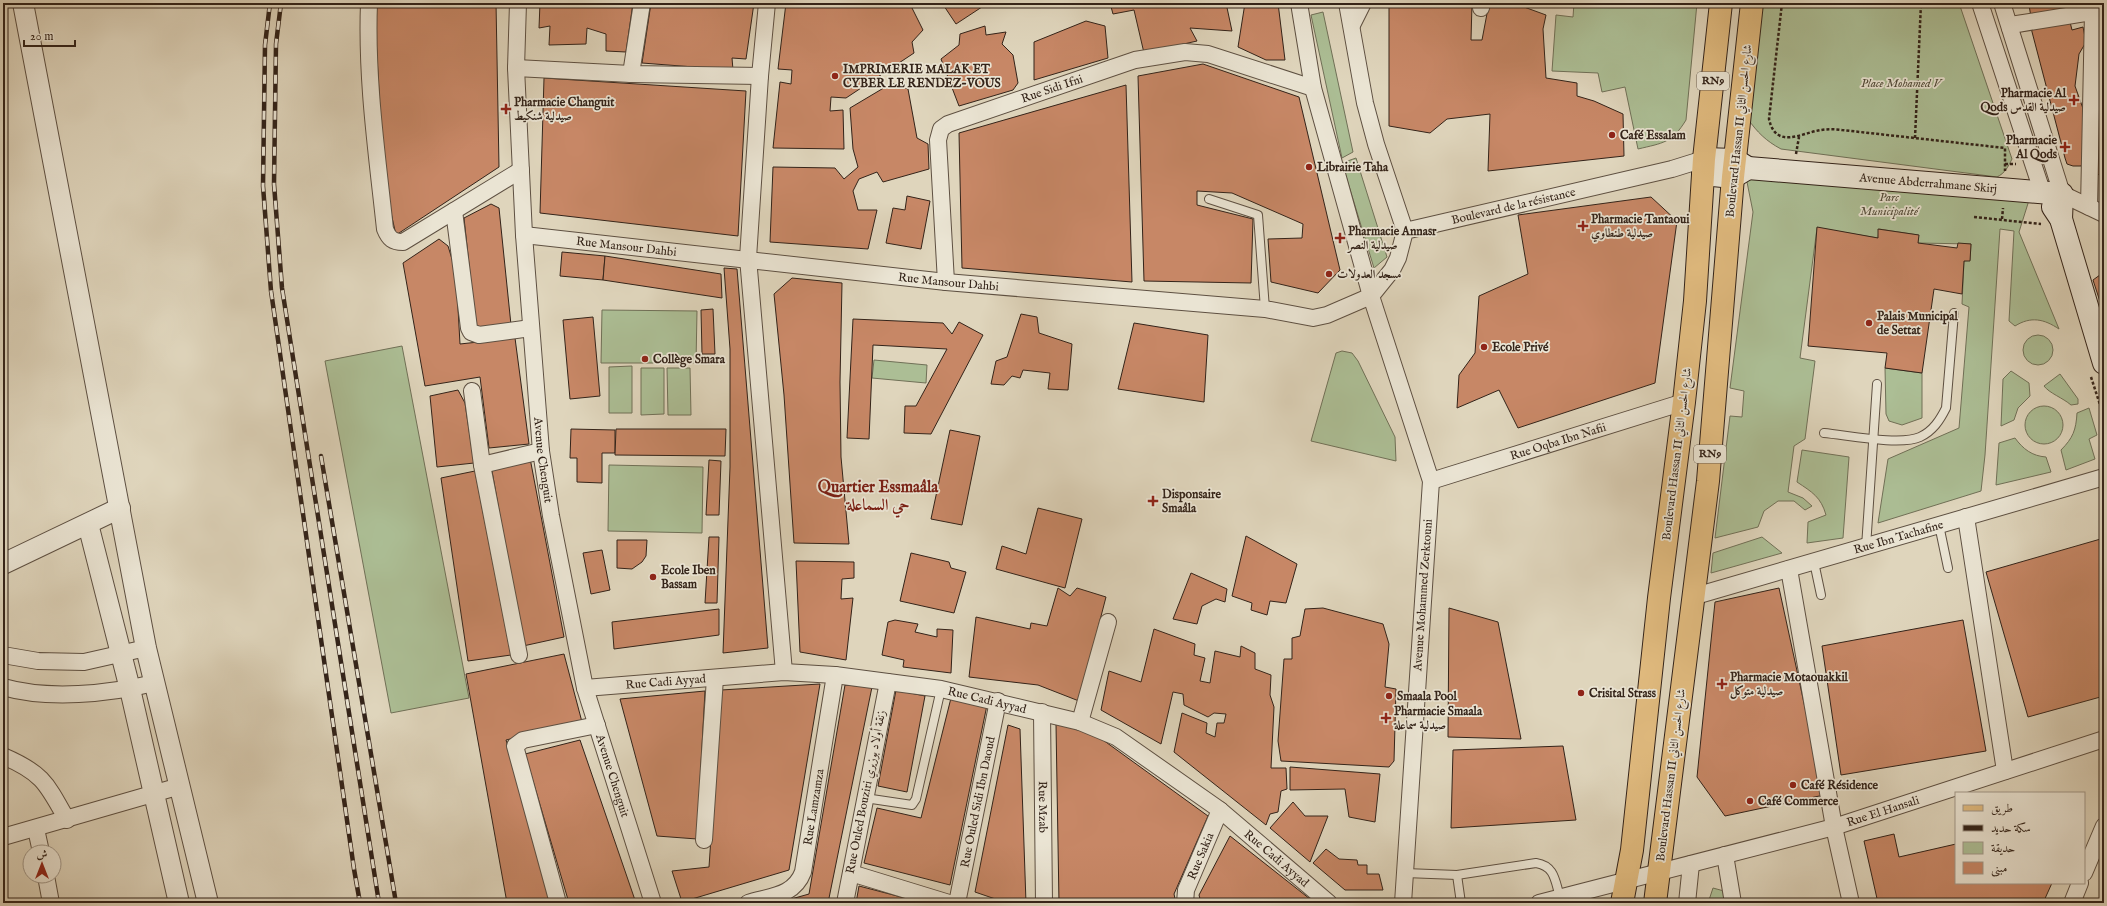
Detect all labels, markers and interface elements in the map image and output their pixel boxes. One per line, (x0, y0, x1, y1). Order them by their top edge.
scale bar (24, 22, 75, 48)
text: 20 m (30, 29, 53, 44)
street label: Boulevard Hassan II شارع الحسن الثاني (1722, 44, 1759, 219)
place label: IMPRIMERIE MALAK ET CYBER LE RENDEZ-VOUS (843, 62, 1001, 91)
marker: IMPRIMERIE MALAK ET CYBER LE RENDEZ-VOUS (830, 71, 840, 81)
street label: Rue Sidi Ifni (1019, 71, 1085, 106)
road number: RN9 (1697, 72, 1729, 90)
park label: Place Mohamed V (1861, 76, 1943, 91)
place label: Pharmacie Al Qods صيدلية القدس (1981, 86, 2067, 116)
place label: Pharmacie Changuit صيدلية شنكيط (514, 95, 615, 124)
marker: Pharmacie Al Qods صيدلية القدس (2069, 95, 2079, 105)
marker: Pharmacie Changuit صيدلية شنكيط (501, 104, 511, 114)
place label: Café Essalam (1620, 128, 1687, 143)
marker: Café Essalam (1607, 130, 1617, 140)
place label: Pharmacie Al Qods (2006, 133, 2058, 163)
marker: Pharmacie Al Qods (2060, 142, 2070, 152)
place label: Librairie Taha (1316, 160, 1389, 175)
marker: Librairie Taha (1304, 162, 1314, 172)
street label: Avenue Abderrahmane Skirj (1858, 170, 1998, 196)
street label: Boulevard de la résistance (1450, 184, 1577, 227)
park label: Parc Municipalité (1860, 190, 1920, 219)
place label: Pharmacie Tantaoui صيدلية طنطاوي (1591, 212, 1690, 243)
marker: Pharmacie Tantaoui صيدلية طنطاوي (1578, 221, 1588, 231)
place label: Pharmacie Annasr صيدلية النصر (1346, 224, 1437, 254)
street label: Rue Mansour Dahbi (575, 233, 677, 259)
marker: Pharmacie Annasr صيدلية النصر (1335, 233, 1345, 243)
place label: مسجد العدولات (1337, 267, 1402, 282)
street label: Rue Mansour Dahbi (897, 269, 999, 294)
marker: مسجد العدولات (1324, 269, 1334, 279)
place label: Palais Municipal de Settat (1877, 309, 1959, 338)
marker: Palais Municipal de Settat (1864, 318, 1874, 328)
place label: Ecole Privé (1492, 340, 1549, 355)
marker: Ecole Privé (1479, 342, 1489, 352)
place label: Collège Smara (653, 352, 726, 368)
marker: Collège Smara (640, 354, 650, 364)
street label: Boulevard Hassan II شارع الحسن الثاني (1659, 367, 1698, 542)
street label: Avenue Chenguit (531, 416, 556, 504)
street label: Rue Oqba Ibn Nafii (1508, 419, 1608, 463)
road number: RN9 (1694, 445, 1726, 463)
district label: Quartier Essmaâla حي السماعلة (818, 478, 939, 518)
place label: Disponsaire Smaâla (1162, 487, 1221, 516)
marker: Disponsaire Smaâla (1147, 495, 1159, 507)
street label: Rue Ibn Tachafine (1852, 517, 1945, 557)
street label: Avenue Mohammed Zerktouni (1410, 518, 1436, 673)
place label: Ecole Iben Bassam (661, 563, 716, 592)
marker: Ecole Iben Bassam (648, 572, 658, 582)
place label: Pharmacie Motaouakkil صيدلية متوكل (1730, 670, 1849, 699)
street label: Rue Cadi Ayyad (625, 671, 707, 692)
marker: Pharmacie Motaouakkil صيدلية متوكل (1717, 679, 1727, 689)
street label: Rue Cadi Ayyad (946, 683, 1029, 717)
place label: Crisital Strass (1589, 686, 1657, 701)
marker: Crisital Strass (1576, 688, 1586, 698)
street label: Boulevard Hassan II شارع الحسن الثاني (1653, 688, 1692, 863)
place label: Smaala Pool (1397, 689, 1457, 704)
marker: Smaala Pool (1384, 691, 1394, 701)
place label: Pharmacie Smaala صيدلية سماعلة (1393, 704, 1483, 733)
street label: Rue Ouled Bouziri زنقة أولاد بوزيري (842, 709, 891, 875)
marker: Pharmacie Smaala صيدلية سماعلة (1381, 713, 1391, 723)
street label: Avenue Chenguit (592, 731, 633, 819)
street label: Rue Ouled Sidi Ibn Daoud (957, 735, 998, 869)
street label: Rue Lamzamza (800, 767, 827, 846)
place label: Café Résidence (1801, 778, 1879, 793)
marker: Café Résidence (1788, 780, 1798, 790)
street label: Rue Mzab (1035, 781, 1051, 833)
street label: Rue El Hansali (1845, 792, 1921, 830)
legend (1955, 792, 2085, 884)
place label: Café Commerce (1758, 794, 1839, 809)
marker: Café Commerce (1745, 796, 1755, 806)
text: طريق (1991, 801, 2013, 816)
text: سكة حديد (1991, 821, 2031, 836)
street label: Rue Cadi Ayyad (1241, 826, 1313, 891)
street label: Rue Sakia (1184, 829, 1217, 882)
text: حديقة (1991, 841, 2015, 856)
north arrow (22, 844, 62, 884)
text: ش (37, 848, 48, 862)
text: مبنى (1991, 861, 2007, 877)

